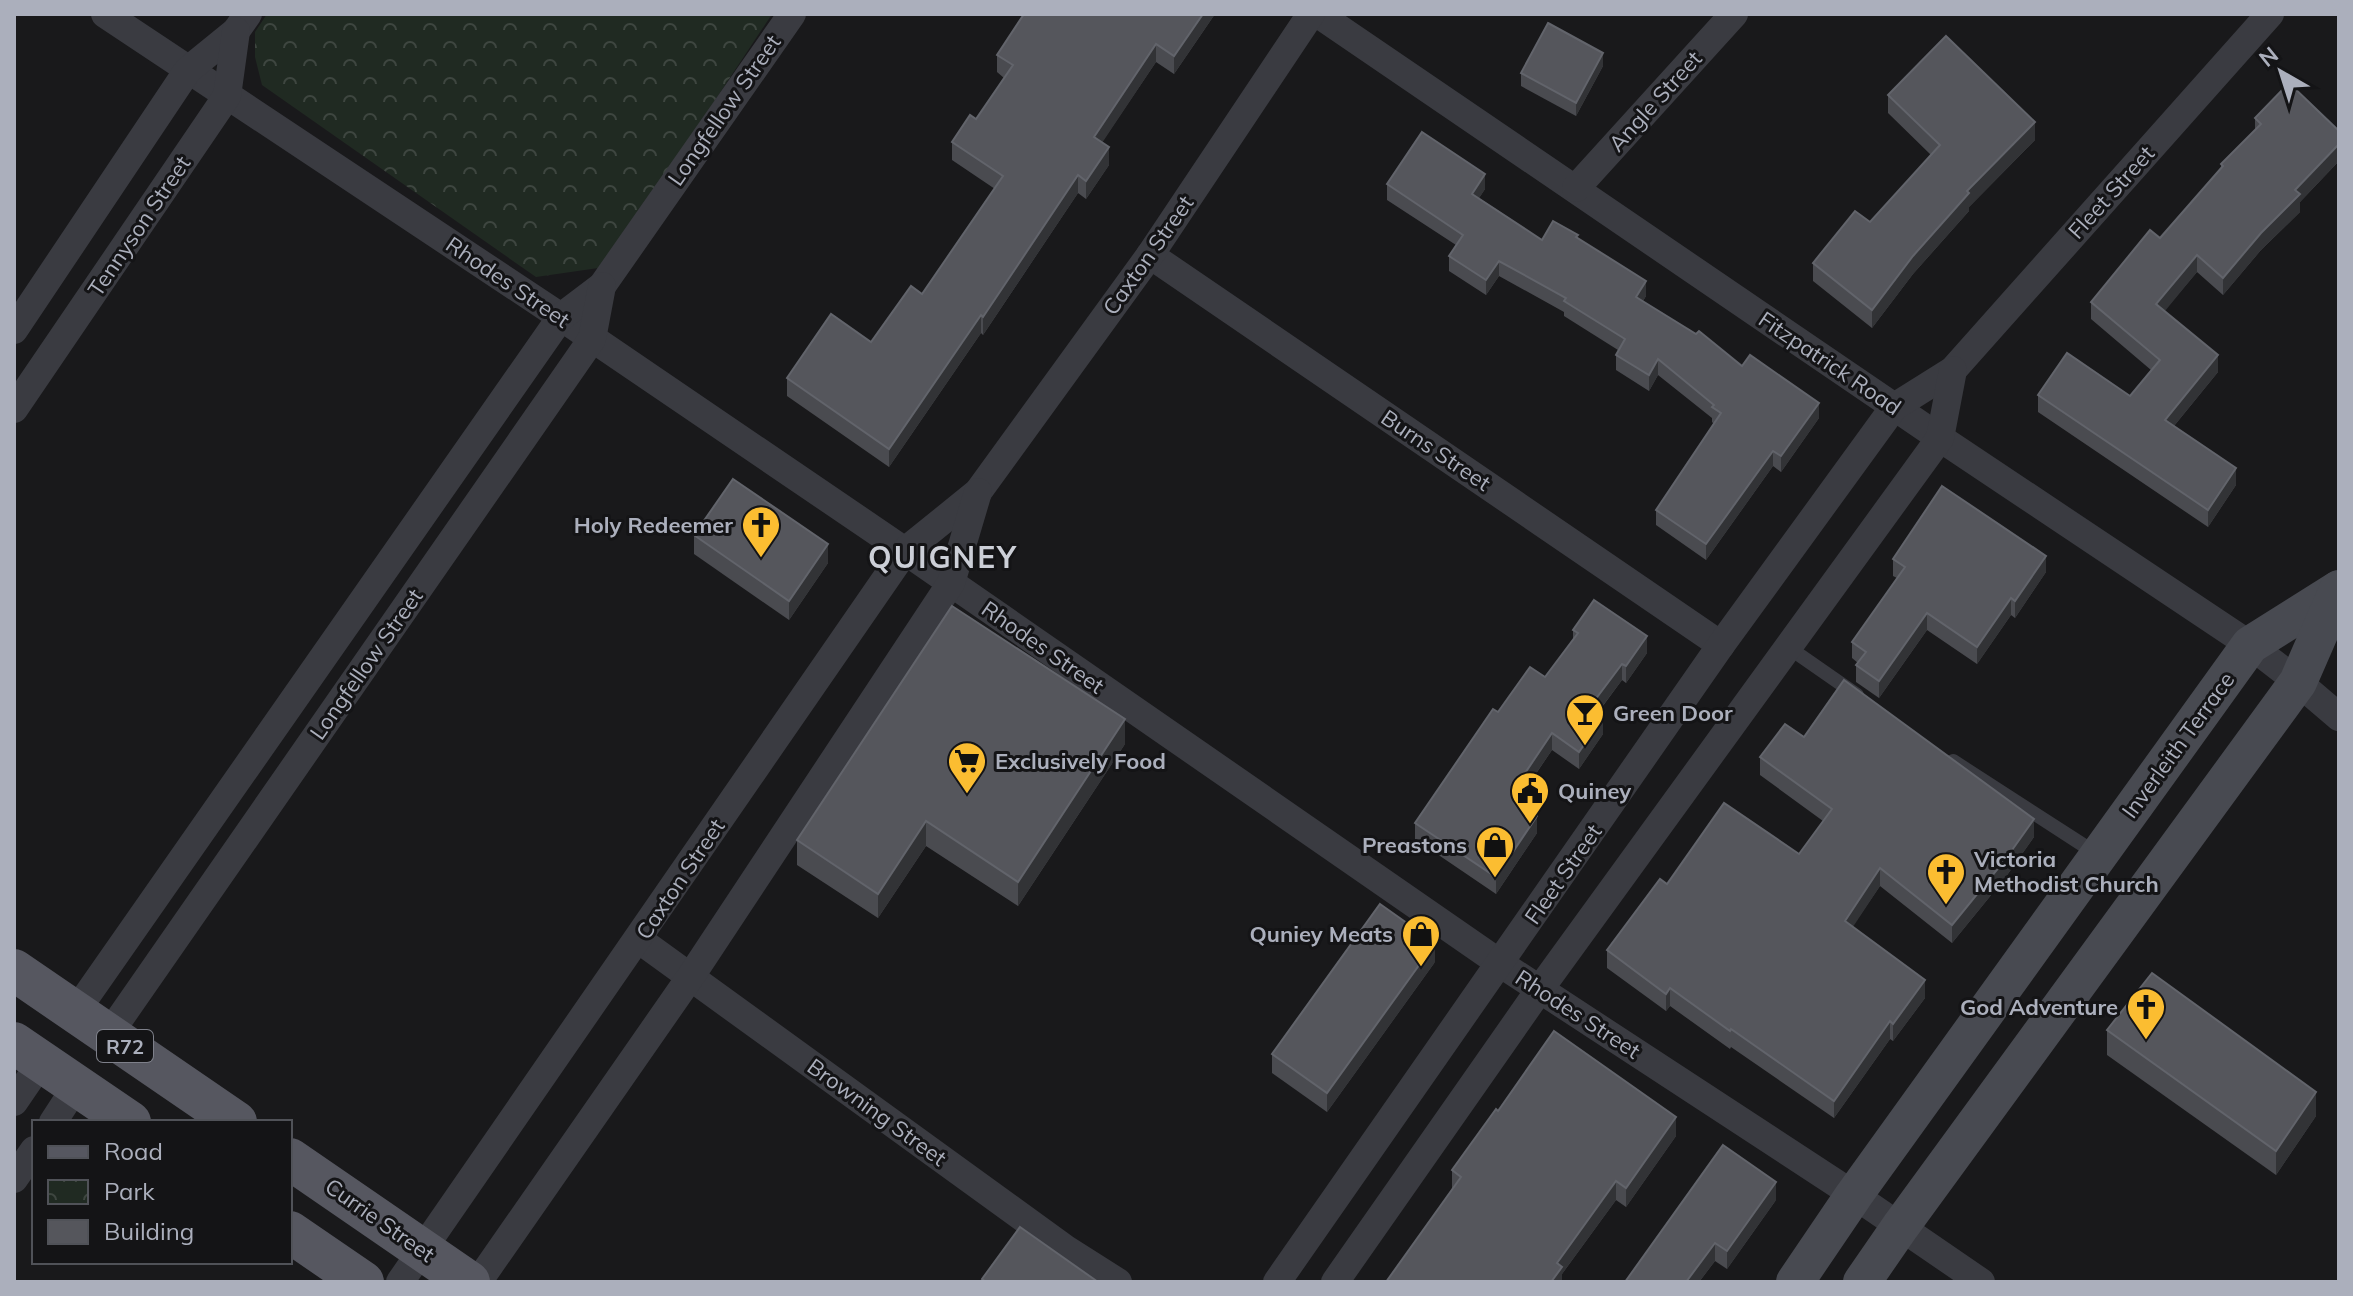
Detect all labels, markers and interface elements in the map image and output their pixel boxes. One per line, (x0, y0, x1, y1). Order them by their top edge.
street label: Longfellow Street (661, 29, 787, 191)
north arrow (2241, 32, 2321, 112)
text: N (2253, 40, 2284, 73)
street label: Angle Street (1602, 45, 1708, 157)
street label: Fleet Street (2062, 139, 2160, 244)
street label: Tennyson Street (82, 150, 197, 302)
street label: Caxton Street (1097, 190, 1200, 320)
street label: Rhodes Street (441, 230, 575, 334)
street label: Fitzpatrick Road (1753, 305, 1907, 421)
street label: Burns Street (1376, 403, 1496, 497)
church icon: Holy Redeemer (740, 504, 782, 559)
place label: Holy Redeemer (574, 511, 733, 539)
district label: QUIGNEY (868, 538, 1018, 576)
street label: Longfellow Street (303, 583, 429, 745)
street label: Rhodes Street (976, 594, 1110, 700)
street label: Inverleith Terrace (2116, 666, 2240, 824)
bar icon: Green Door (1564, 692, 1606, 747)
place label: Green Door (1613, 699, 1733, 727)
supermarket icon: Exclusively Food (946, 740, 988, 795)
place label: Exclusively Food (995, 747, 1166, 775)
public building icon: Quiney (1509, 770, 1551, 825)
place label: Quiney (1558, 777, 1631, 805)
street label: Caxton Street (629, 813, 731, 945)
street label: Fleet Street (1518, 818, 1608, 929)
shop icon: Preastons (1474, 824, 1516, 879)
place label: Preastons (1362, 831, 1467, 859)
place label: Victoria Methodist Church (1973, 845, 2159, 898)
church icon: Victoria Methodist Church (1925, 851, 1967, 906)
shop icon: Quniey Meats (1400, 913, 1442, 968)
place label: Quniey Meats (1250, 920, 1393, 948)
street label: Rhodes Street (1510, 963, 1646, 1065)
church icon: God Adventure (2125, 986, 2167, 1041)
place label: God Adventure (1960, 993, 2118, 1021)
road number: R72 (97, 1030, 153, 1062)
street label: Browning Street (802, 1052, 952, 1172)
legend (32, 1120, 292, 1264)
text: Road (104, 1136, 163, 1166)
street label: Currie Street (320, 1172, 440, 1268)
text: Park (104, 1176, 155, 1206)
text: Building (104, 1216, 194, 1246)

